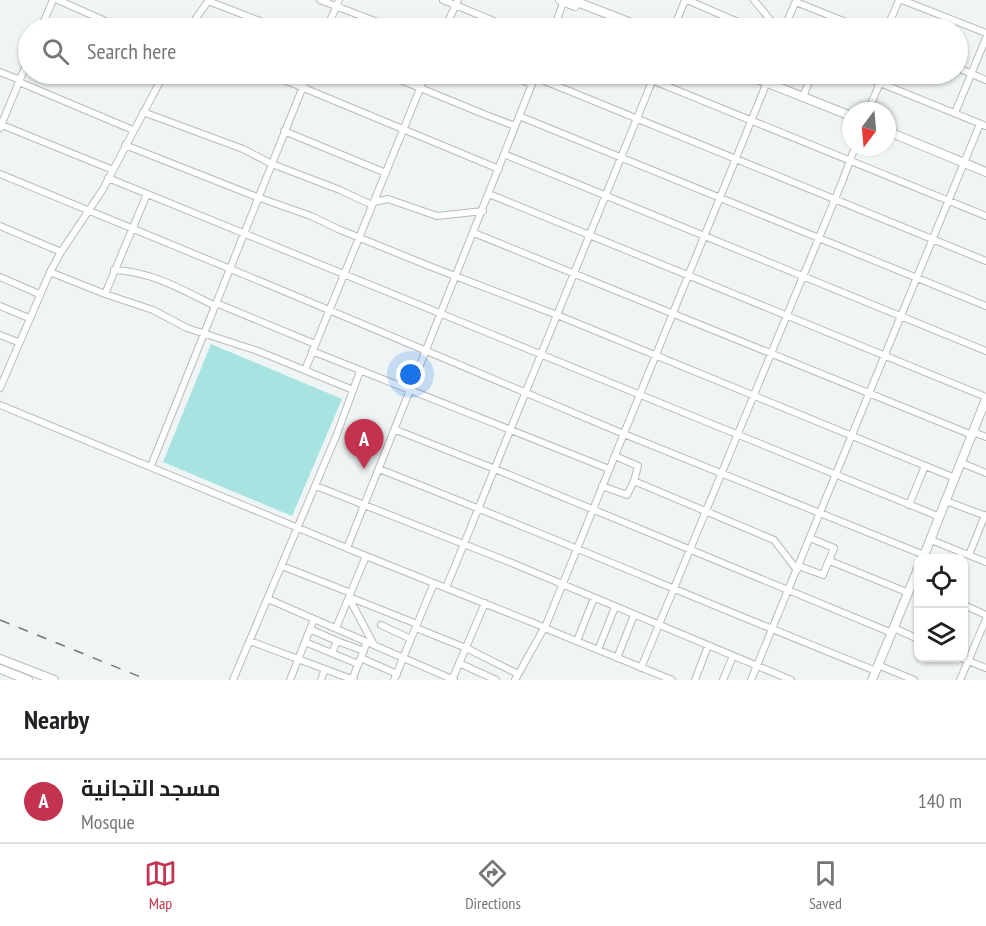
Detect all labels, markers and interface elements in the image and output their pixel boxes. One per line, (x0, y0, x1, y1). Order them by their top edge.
search box (18, 18, 968, 84)
icon: search (39, 35, 72, 68)
text: Search here (87, 37, 176, 65)
north arrow (842, 102, 896, 156)
your location (396, 360, 425, 389)
pin: A (344, 420, 384, 469)
map controls (914, 554, 968, 662)
button: locate (914, 554, 968, 608)
button: layers (914, 608, 968, 662)
text: Nearby (24, 703, 89, 736)
text: مسجد التجانية (81, 774, 221, 802)
text: A (38, 788, 49, 814)
text: 140 m (918, 788, 962, 814)
text: Mosque (81, 809, 135, 835)
tab: Map (144, 857, 177, 913)
tab: Directions (465, 857, 521, 913)
tab: Saved (809, 857, 842, 913)

